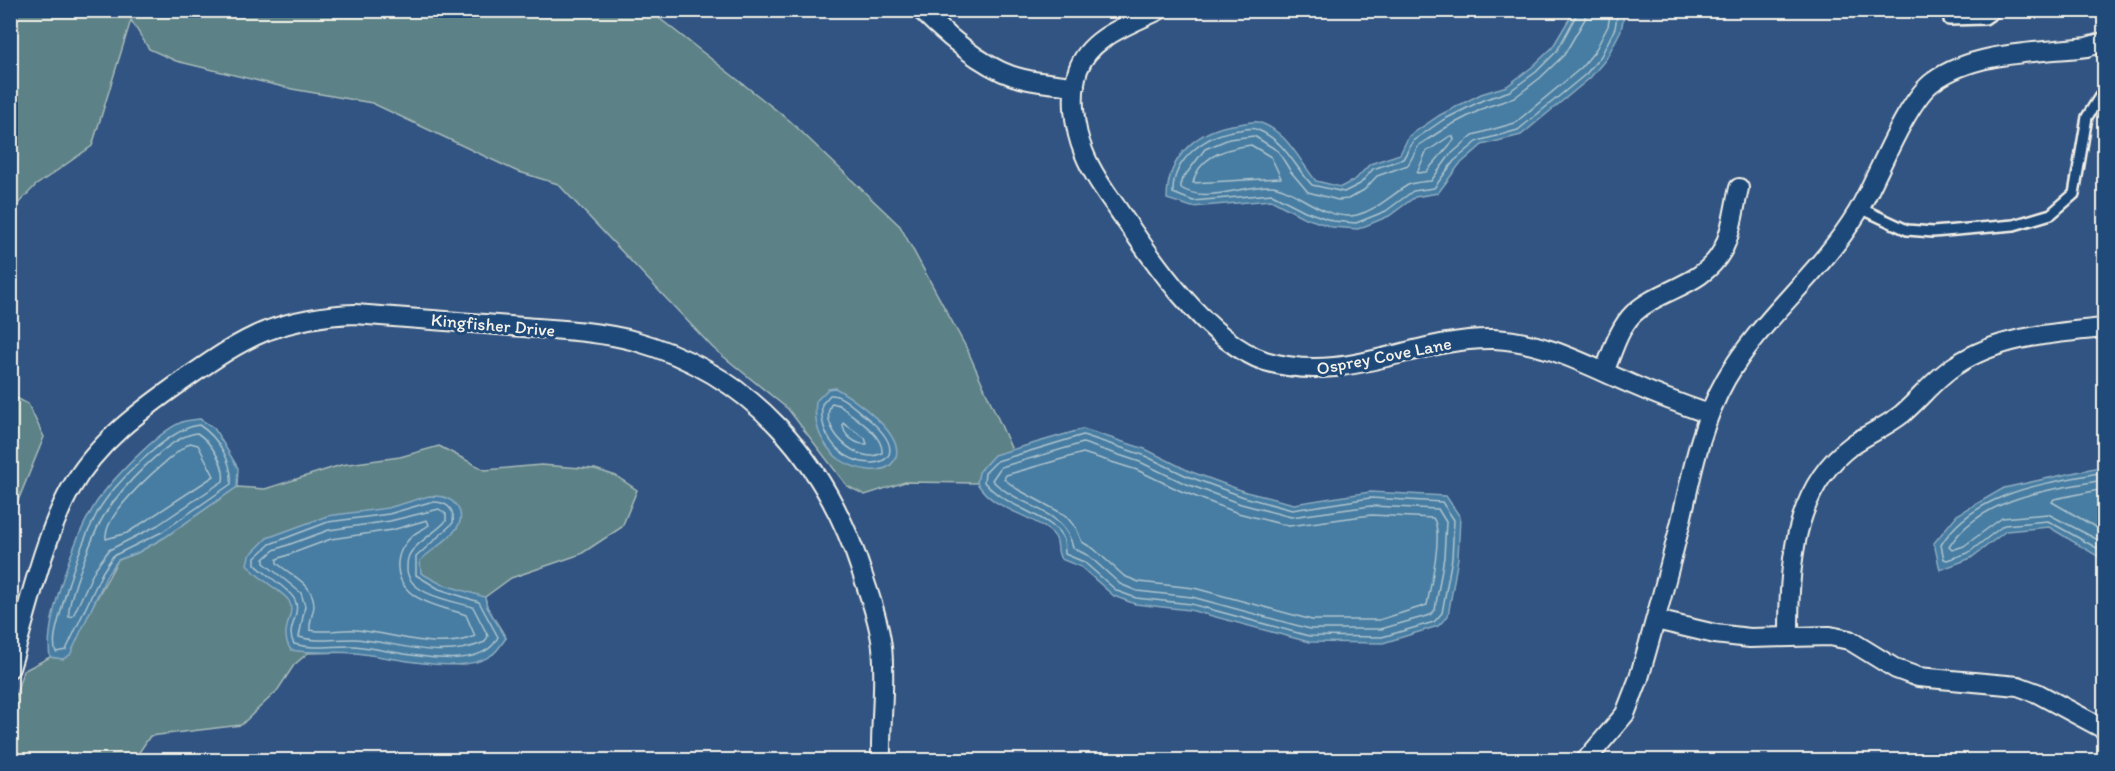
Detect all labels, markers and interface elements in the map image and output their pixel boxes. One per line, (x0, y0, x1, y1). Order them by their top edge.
street label: Kingfisher Drive (430, 309, 556, 341)
street label: Osprey Cove Lane (1315, 332, 1453, 380)

